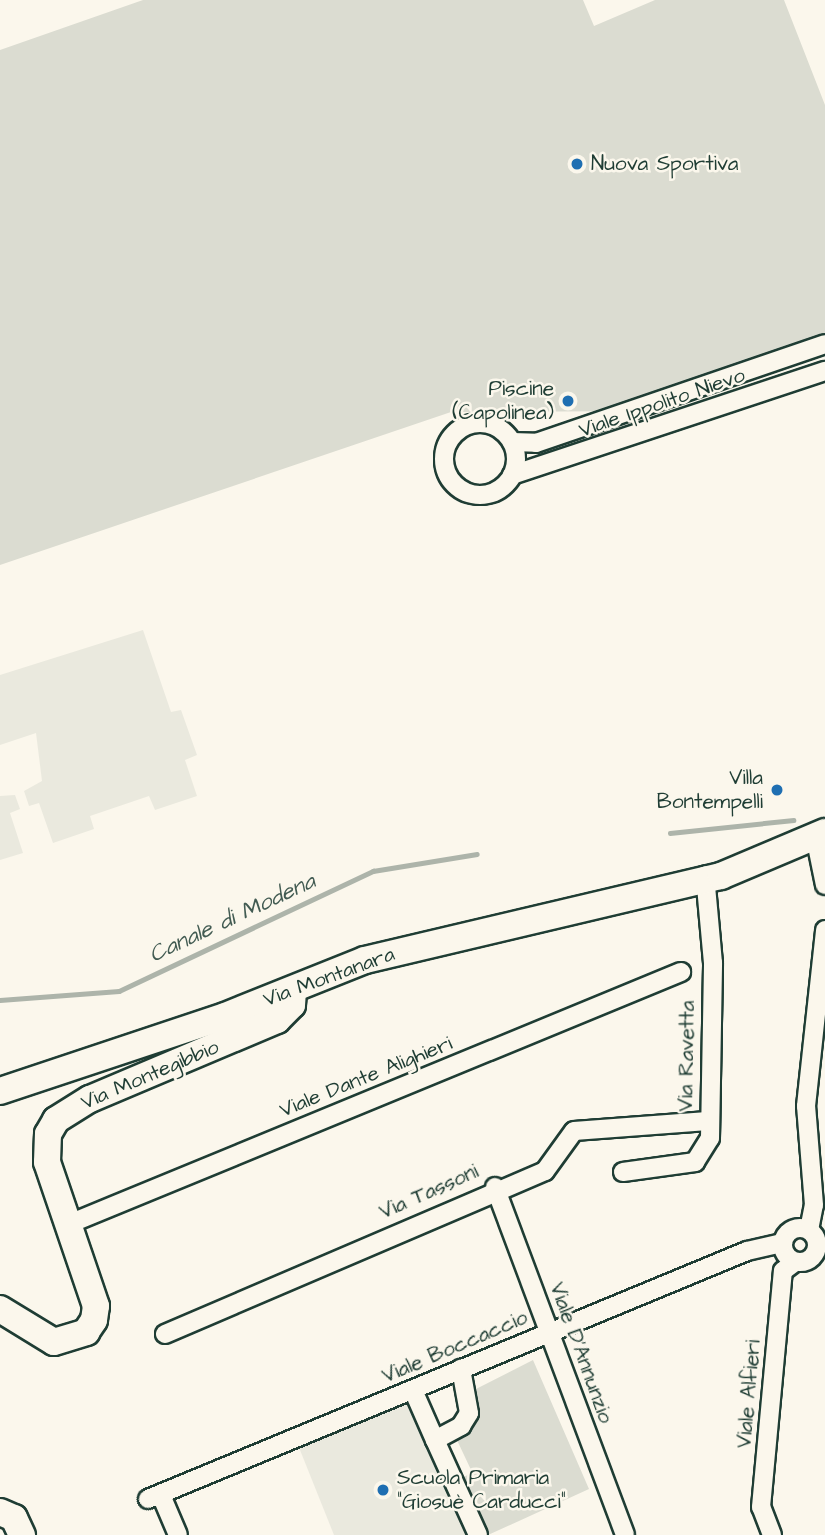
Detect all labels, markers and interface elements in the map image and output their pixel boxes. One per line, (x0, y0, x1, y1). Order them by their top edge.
place label: Nuova Sportiva (591, 151, 738, 177)
marker: Nuova Sportiva (569, 156, 585, 172)
street label: Viale Ippolito Nievo (576, 363, 748, 443)
place label: Piscine (Capolinea) (452, 376, 554, 426)
marker: Piscine (Capolinea) (560, 393, 576, 409)
place label: Villa Bontempelli (657, 765, 763, 815)
marker: Villa Bontempelli (769, 782, 785, 798)
water label: Canale di Modena (144, 867, 320, 969)
street label: Via Montanara (260, 942, 398, 1012)
street label: Via Ravetta (673, 1000, 701, 1112)
street label: Viale Dante Alighieri (276, 1031, 456, 1123)
street label: Via Montegibbio (77, 1035, 223, 1115)
street label: Via Tassoni (376, 1159, 482, 1225)
street label: Viale D'Annunzio (544, 1279, 618, 1427)
street label: Viale Boccaccio (378, 1305, 532, 1389)
street label: Viale Alfieri (732, 1339, 766, 1449)
place label: Scuola Primaria “Giosuè Carducci” (397, 1465, 566, 1515)
marker: Scuola Primaria “Giosuè Carducci” (375, 1482, 391, 1498)

